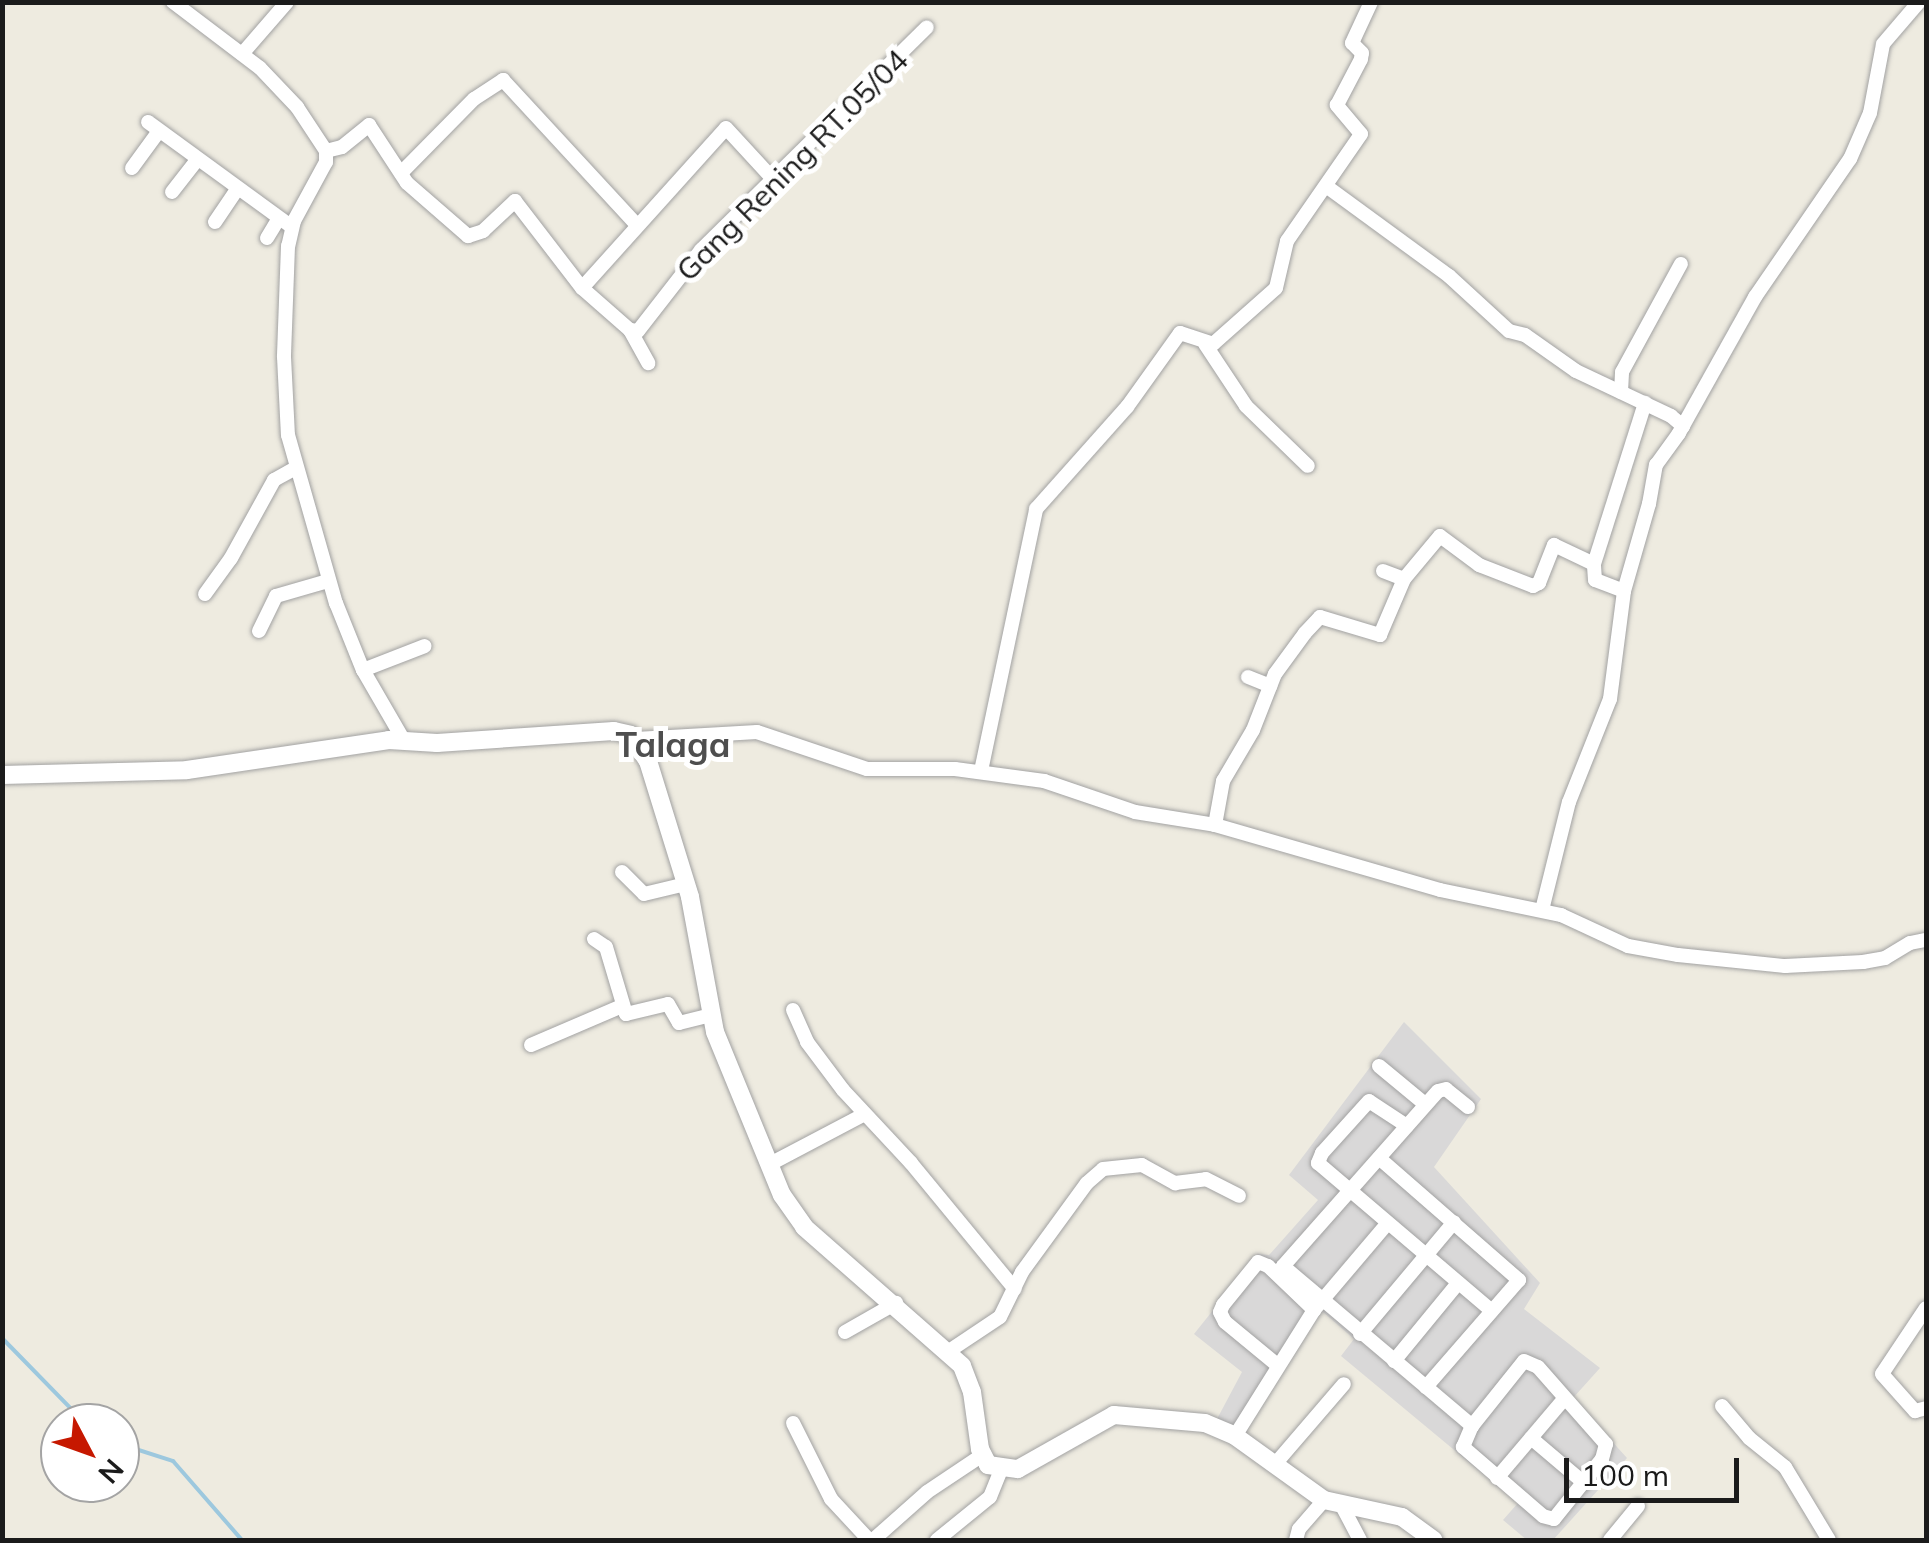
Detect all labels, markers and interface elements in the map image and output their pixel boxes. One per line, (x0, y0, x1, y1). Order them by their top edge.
street label: Gang Rening RT.05/04 (669, 42, 915, 288)
district label: Talaga (616, 723, 730, 765)
north arrow (40, 1403, 140, 1503)
scale bar (1569, 1438, 1744, 1500)
text: N (91, 1452, 132, 1491)
text: 100 m (1581, 1456, 1669, 1494)

